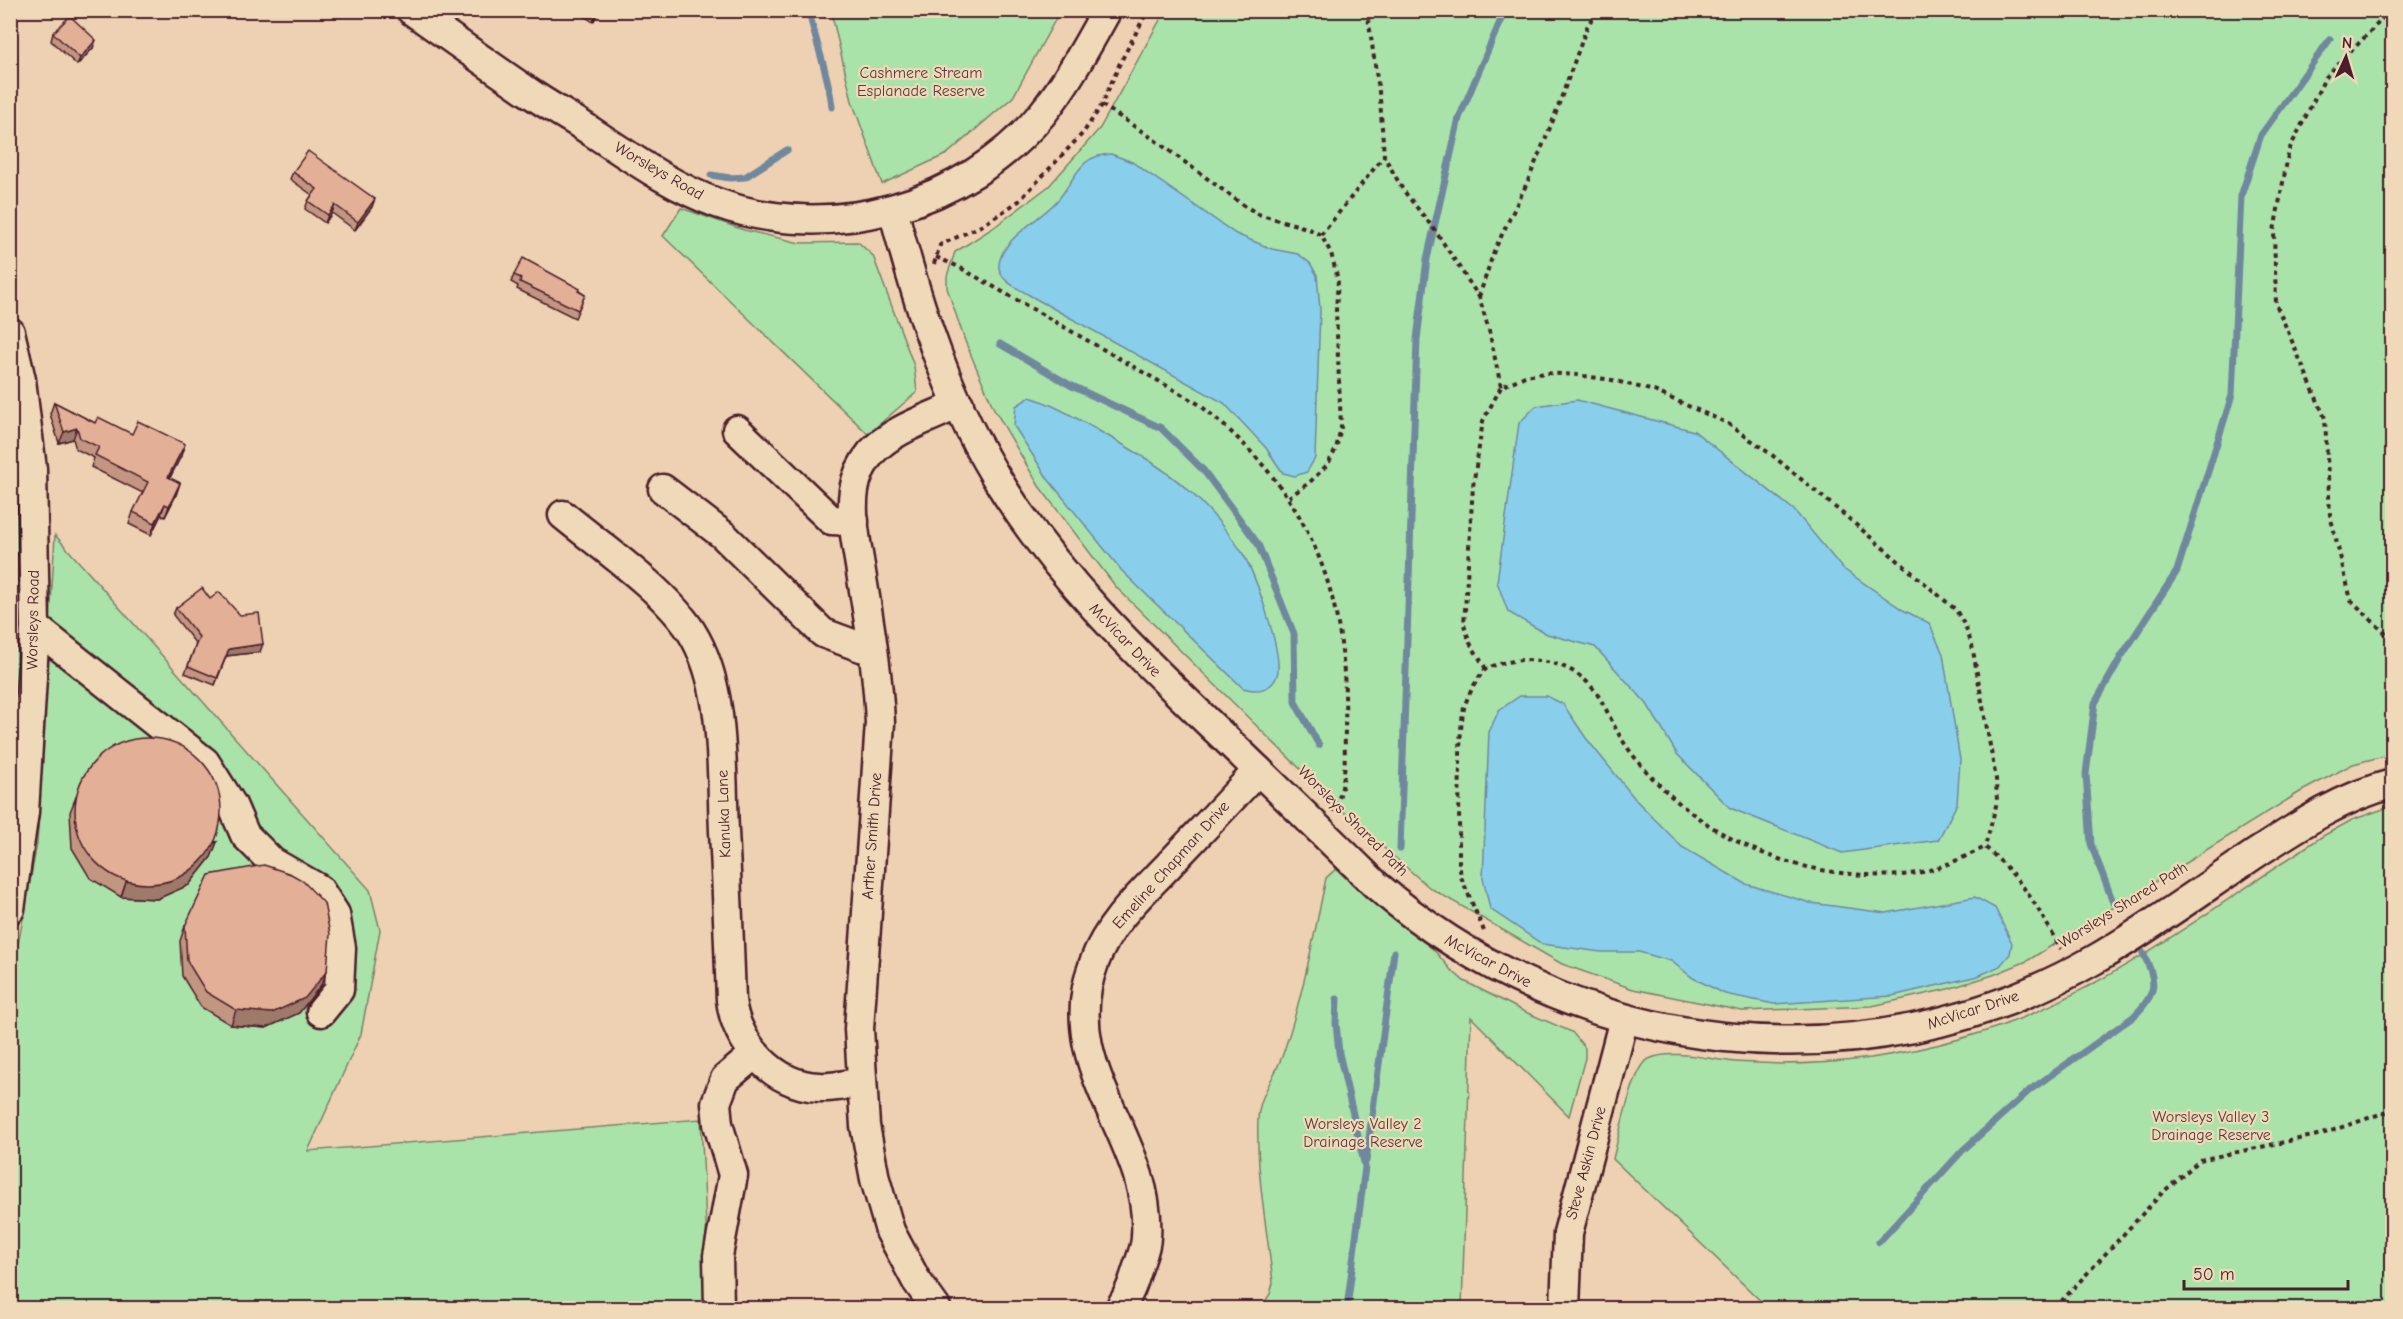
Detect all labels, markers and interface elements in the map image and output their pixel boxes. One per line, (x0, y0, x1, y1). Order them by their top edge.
north arrow (2316, 27, 2376, 87)
text: N (2341, 34, 2353, 52)
park label: Cashmere Stream Esplanade Reserve (857, 64, 985, 100)
street label: Worsleys Road (611, 138, 707, 204)
street label: Worsleys Road (23, 570, 43, 670)
street label: McVicar Drive (1085, 599, 1165, 681)
street label: Worsleys Shared Path (1294, 762, 1412, 880)
street label: Kanuka Lane (713, 770, 735, 858)
street label: Arther Smith Drive (859, 772, 885, 900)
street label: Emeline Chapman Drive (1109, 797, 1233, 933)
street label: Worsleys Shared Path (2055, 858, 2191, 952)
street label: McVicar Drive (1442, 931, 1534, 991)
street label: McVicar Drive (1925, 987, 2021, 1033)
street label: Steve Askin Drive (1562, 1104, 1610, 1222)
park label: Worsleys Valley 3 Drainage Reserve (2151, 1108, 2271, 1144)
park label: Worsleys Valley 2 Drainage Reserve (1303, 1115, 1423, 1151)
scale bar (2184, 1253, 2348, 1291)
text: 50 m (2193, 1264, 2235, 1285)

